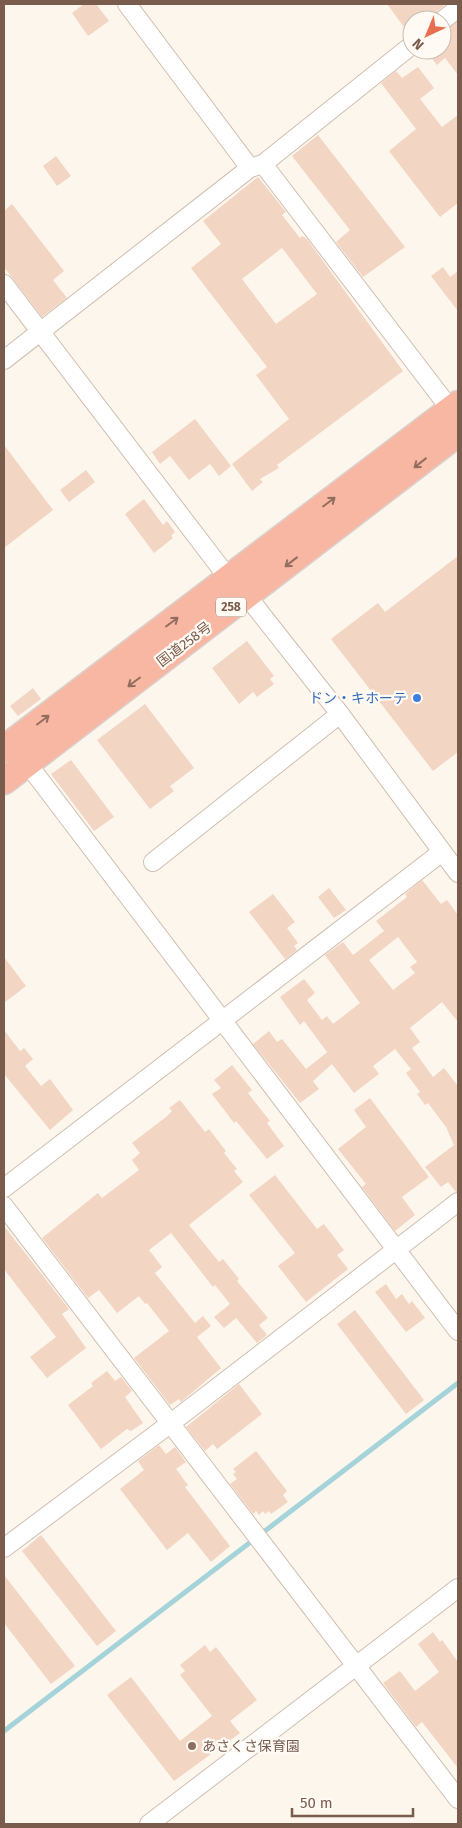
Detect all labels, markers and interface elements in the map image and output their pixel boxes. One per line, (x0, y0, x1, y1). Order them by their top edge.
north arrow (402, 10, 452, 60)
text: N (409, 35, 428, 53)
one-way arrow (413, 458, 427, 468)
one-way arrow (322, 497, 335, 508)
one-way arrow (284, 557, 298, 567)
road number: 258 (216, 598, 246, 616)
one-way arrow (165, 617, 179, 627)
street label: 国道258号 (154, 618, 215, 670)
one-way arrow (127, 677, 141, 687)
place label: ドン・キホーテ (309, 690, 407, 707)
marker: ドン・キホーテ (411, 692, 423, 704)
one-way arrow (36, 715, 50, 725)
place label: あさくさ保育園 (202, 1738, 300, 1755)
marker: あさくさ保育園 (186, 1740, 198, 1752)
scale bar (292, 1786, 413, 1818)
text: 50 m (300, 1794, 333, 1812)

